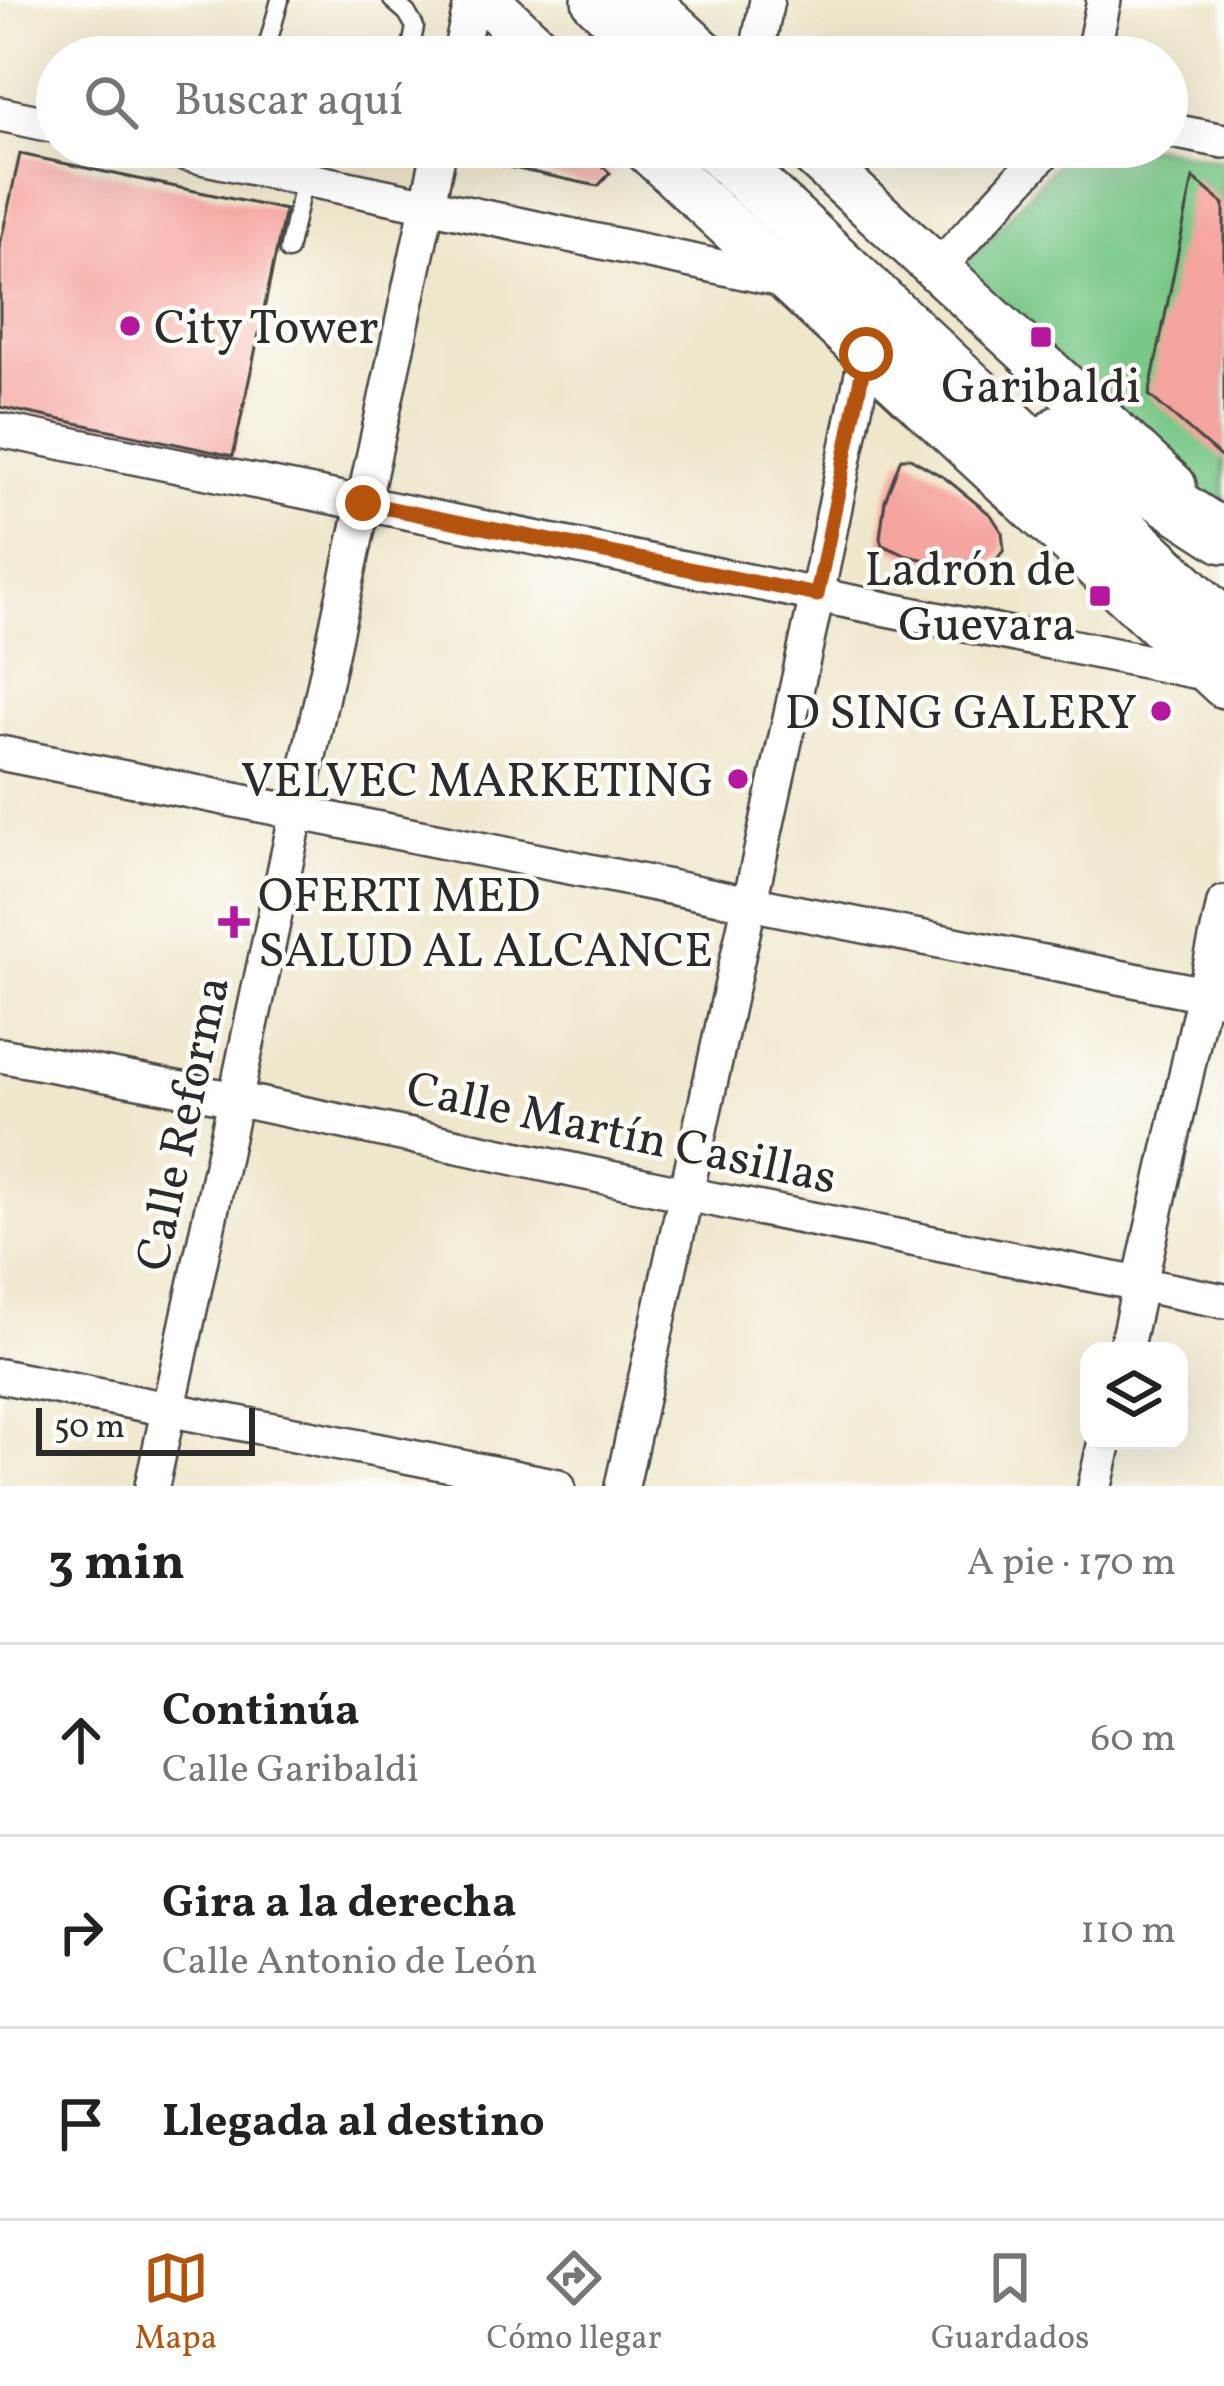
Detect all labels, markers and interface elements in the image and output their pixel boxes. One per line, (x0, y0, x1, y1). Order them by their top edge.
search box (36, 36, 1188, 168)
icon: search (78, 69, 144, 135)
text: Buscar aquí (174, 71, 403, 134)
place label: City Tower (154, 297, 379, 364)
marker: City Tower (117, 313, 143, 339)
marker: Garibaldi (1028, 324, 1054, 350)
route start (839, 327, 893, 381)
place label: Garibaldi (941, 356, 1141, 423)
route end (336, 476, 390, 530)
place label: Ladrón de Guevara (864, 539, 1076, 661)
marker: Ladrón de Guevara (1087, 583, 1113, 609)
place label: D SING GALERY (785, 682, 1137, 749)
marker: D SING GALERY (1148, 698, 1174, 724)
place label: VELVEC MARKETING (241, 750, 714, 817)
marker: VELVEC MARKETING (725, 766, 751, 792)
place label: OFERTI MED SALUD AL ALCANCE (258, 865, 713, 987)
marker: OFERTI MED SALUD AL ALCANCE (221, 909, 247, 935)
street label: Calle Reforma (122, 971, 249, 1277)
street label: Calle Martín Casillas (400, 1057, 842, 1214)
map controls (1080, 1342, 1188, 1450)
button: layers (1080, 1342, 1188, 1450)
scale bar (36, 1402, 255, 1455)
text: 50 m (54, 1406, 125, 1452)
text: 3 min (48, 1529, 185, 1600)
text: A pie · 170 m (967, 1537, 1176, 1591)
text: Continúa (162, 1681, 360, 1744)
icon: ahead (48, 1707, 114, 1773)
text: 60 m (1091, 1713, 1176, 1767)
text: Calle Garibaldi (162, 1744, 419, 1798)
text: Gira a la derecha (162, 1873, 517, 1936)
icon: right (48, 1899, 114, 1965)
text: 110 m (1080, 1905, 1176, 1959)
text: Calle Antonio de León (162, 1936, 538, 1990)
icon: arrive (48, 2091, 114, 2157)
text: Llegada al destino (162, 2092, 545, 2155)
tab: Mapa (135, 2245, 217, 2363)
tab: Cómo llegar (487, 2245, 662, 2363)
tab: Guardados (931, 2245, 1089, 2363)

